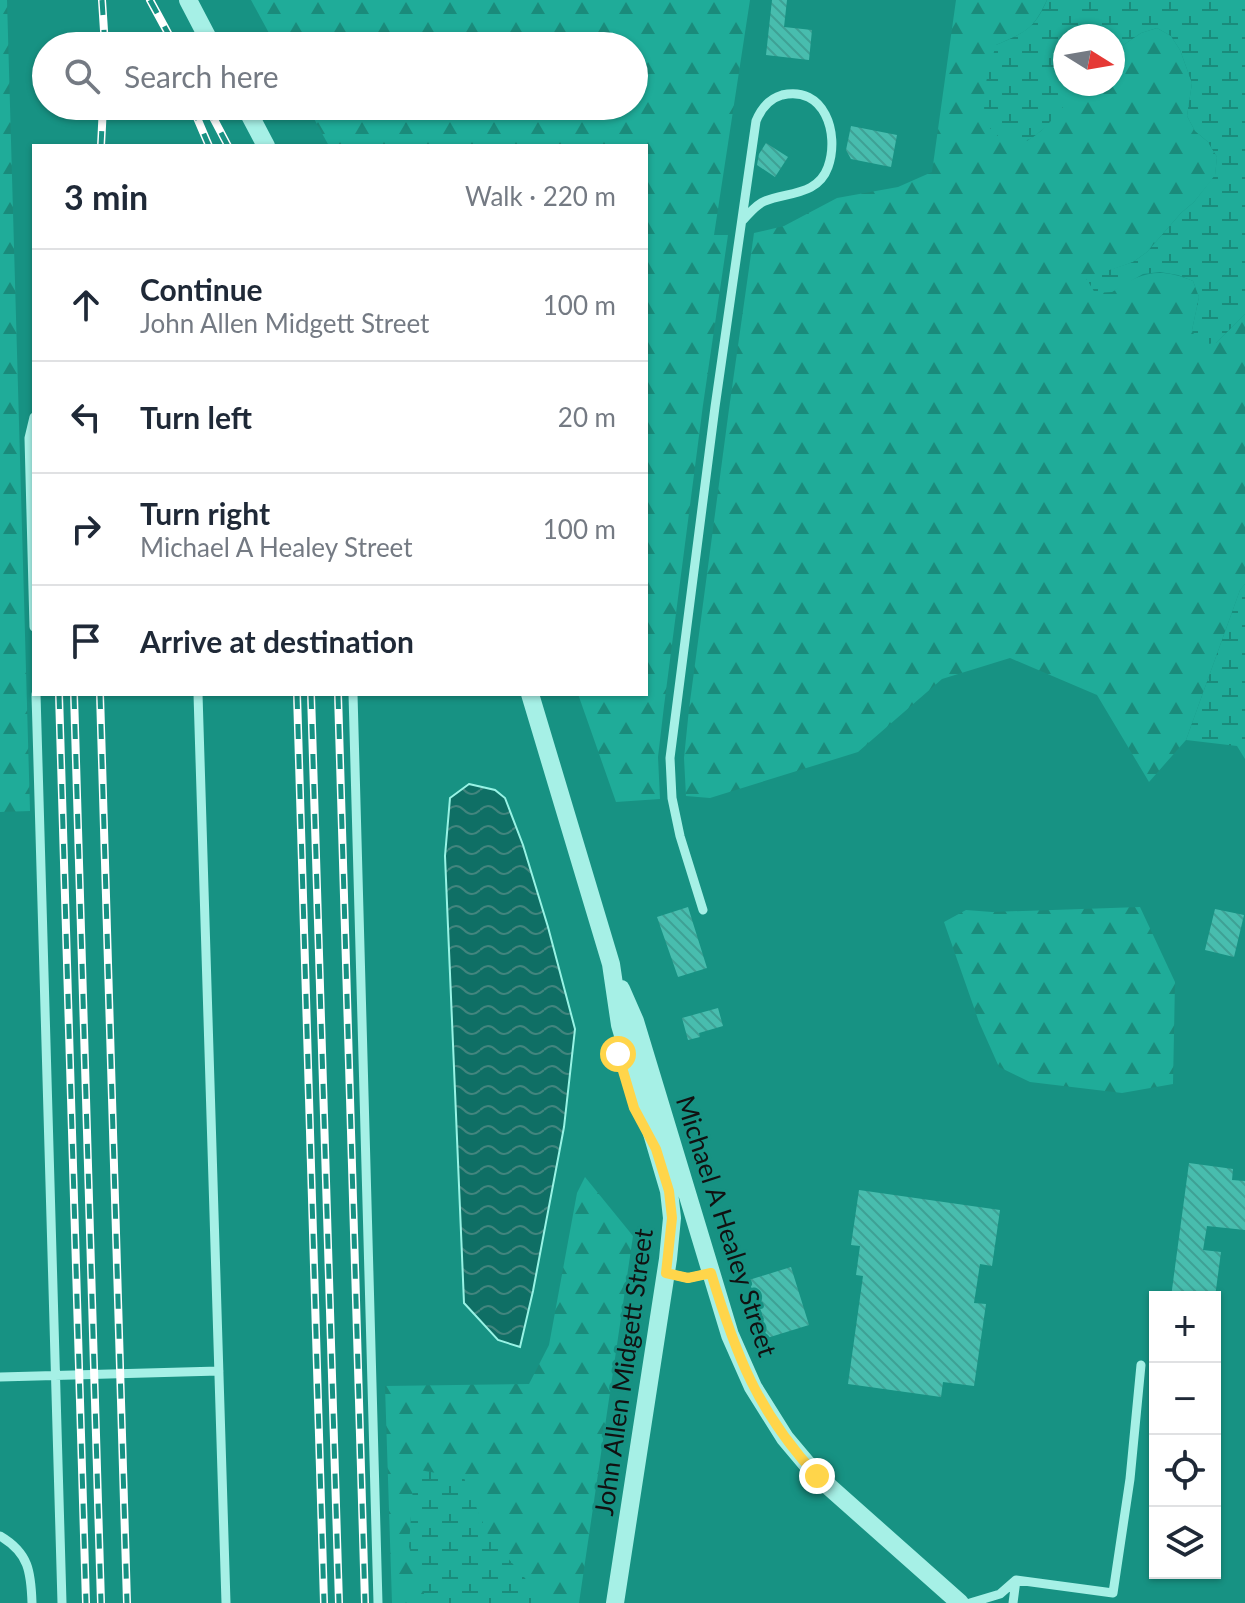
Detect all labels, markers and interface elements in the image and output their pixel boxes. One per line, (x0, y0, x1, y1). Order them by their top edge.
north arrow (1053, 24, 1125, 96)
search box (32, 32, 648, 120)
icon: search (60, 54, 104, 98)
text: Search here (124, 58, 279, 94)
text: 3 min (64, 176, 148, 217)
text: Walk · 220 m (465, 180, 616, 212)
text: Continue (140, 271, 263, 307)
icon: ahead (64, 283, 108, 327)
text: 100 m (543, 289, 616, 321)
text: John Allen Midgett Street (140, 307, 429, 339)
icon: left (64, 395, 108, 439)
text: Turn left (140, 399, 252, 435)
text: 20 m (558, 401, 616, 433)
text: Turn right (140, 495, 270, 531)
icon: right (64, 507, 108, 551)
text: 100 m (543, 513, 616, 545)
text: Michael A Healey Street (140, 531, 413, 563)
icon: arrive (64, 619, 108, 663)
text: Arrive at destination (140, 623, 414, 659)
route start (600, 1036, 636, 1072)
street label: Michael A Healey Street (670, 1091, 785, 1361)
street label: John Allen Midgett Street (587, 1226, 659, 1517)
map controls (1149, 1291, 1221, 1579)
button: + (1149, 1291, 1221, 1363)
button: − (1149, 1363, 1221, 1435)
button: locate (1149, 1435, 1221, 1507)
route end (799, 1458, 835, 1494)
button: layers (1149, 1507, 1221, 1579)

